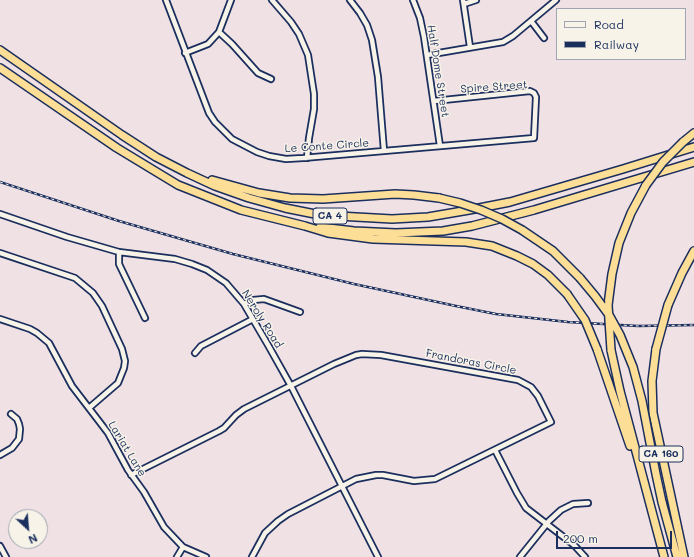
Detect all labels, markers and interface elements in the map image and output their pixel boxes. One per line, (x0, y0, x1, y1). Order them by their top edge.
legend (556, 8, 686, 60)
text: Road (594, 16, 624, 32)
street label: Half Dome Street (424, 24, 452, 118)
text: Railway (594, 36, 639, 52)
street label: Spire Street (460, 78, 528, 96)
street label: Le Conte Circle (284, 136, 370, 156)
road number: CA 4 (313, 208, 347, 224)
street label: Neroly Road (239, 287, 285, 351)
street label: Frandoras Circle (425, 347, 517, 377)
street label: Lariat Lane (105, 419, 149, 479)
road number: CA 160 (639, 446, 683, 462)
north arrow (8, 509, 48, 549)
scale bar (558, 523, 674, 549)
text: 200 m (563, 530, 598, 546)
text: N (26, 531, 40, 548)

